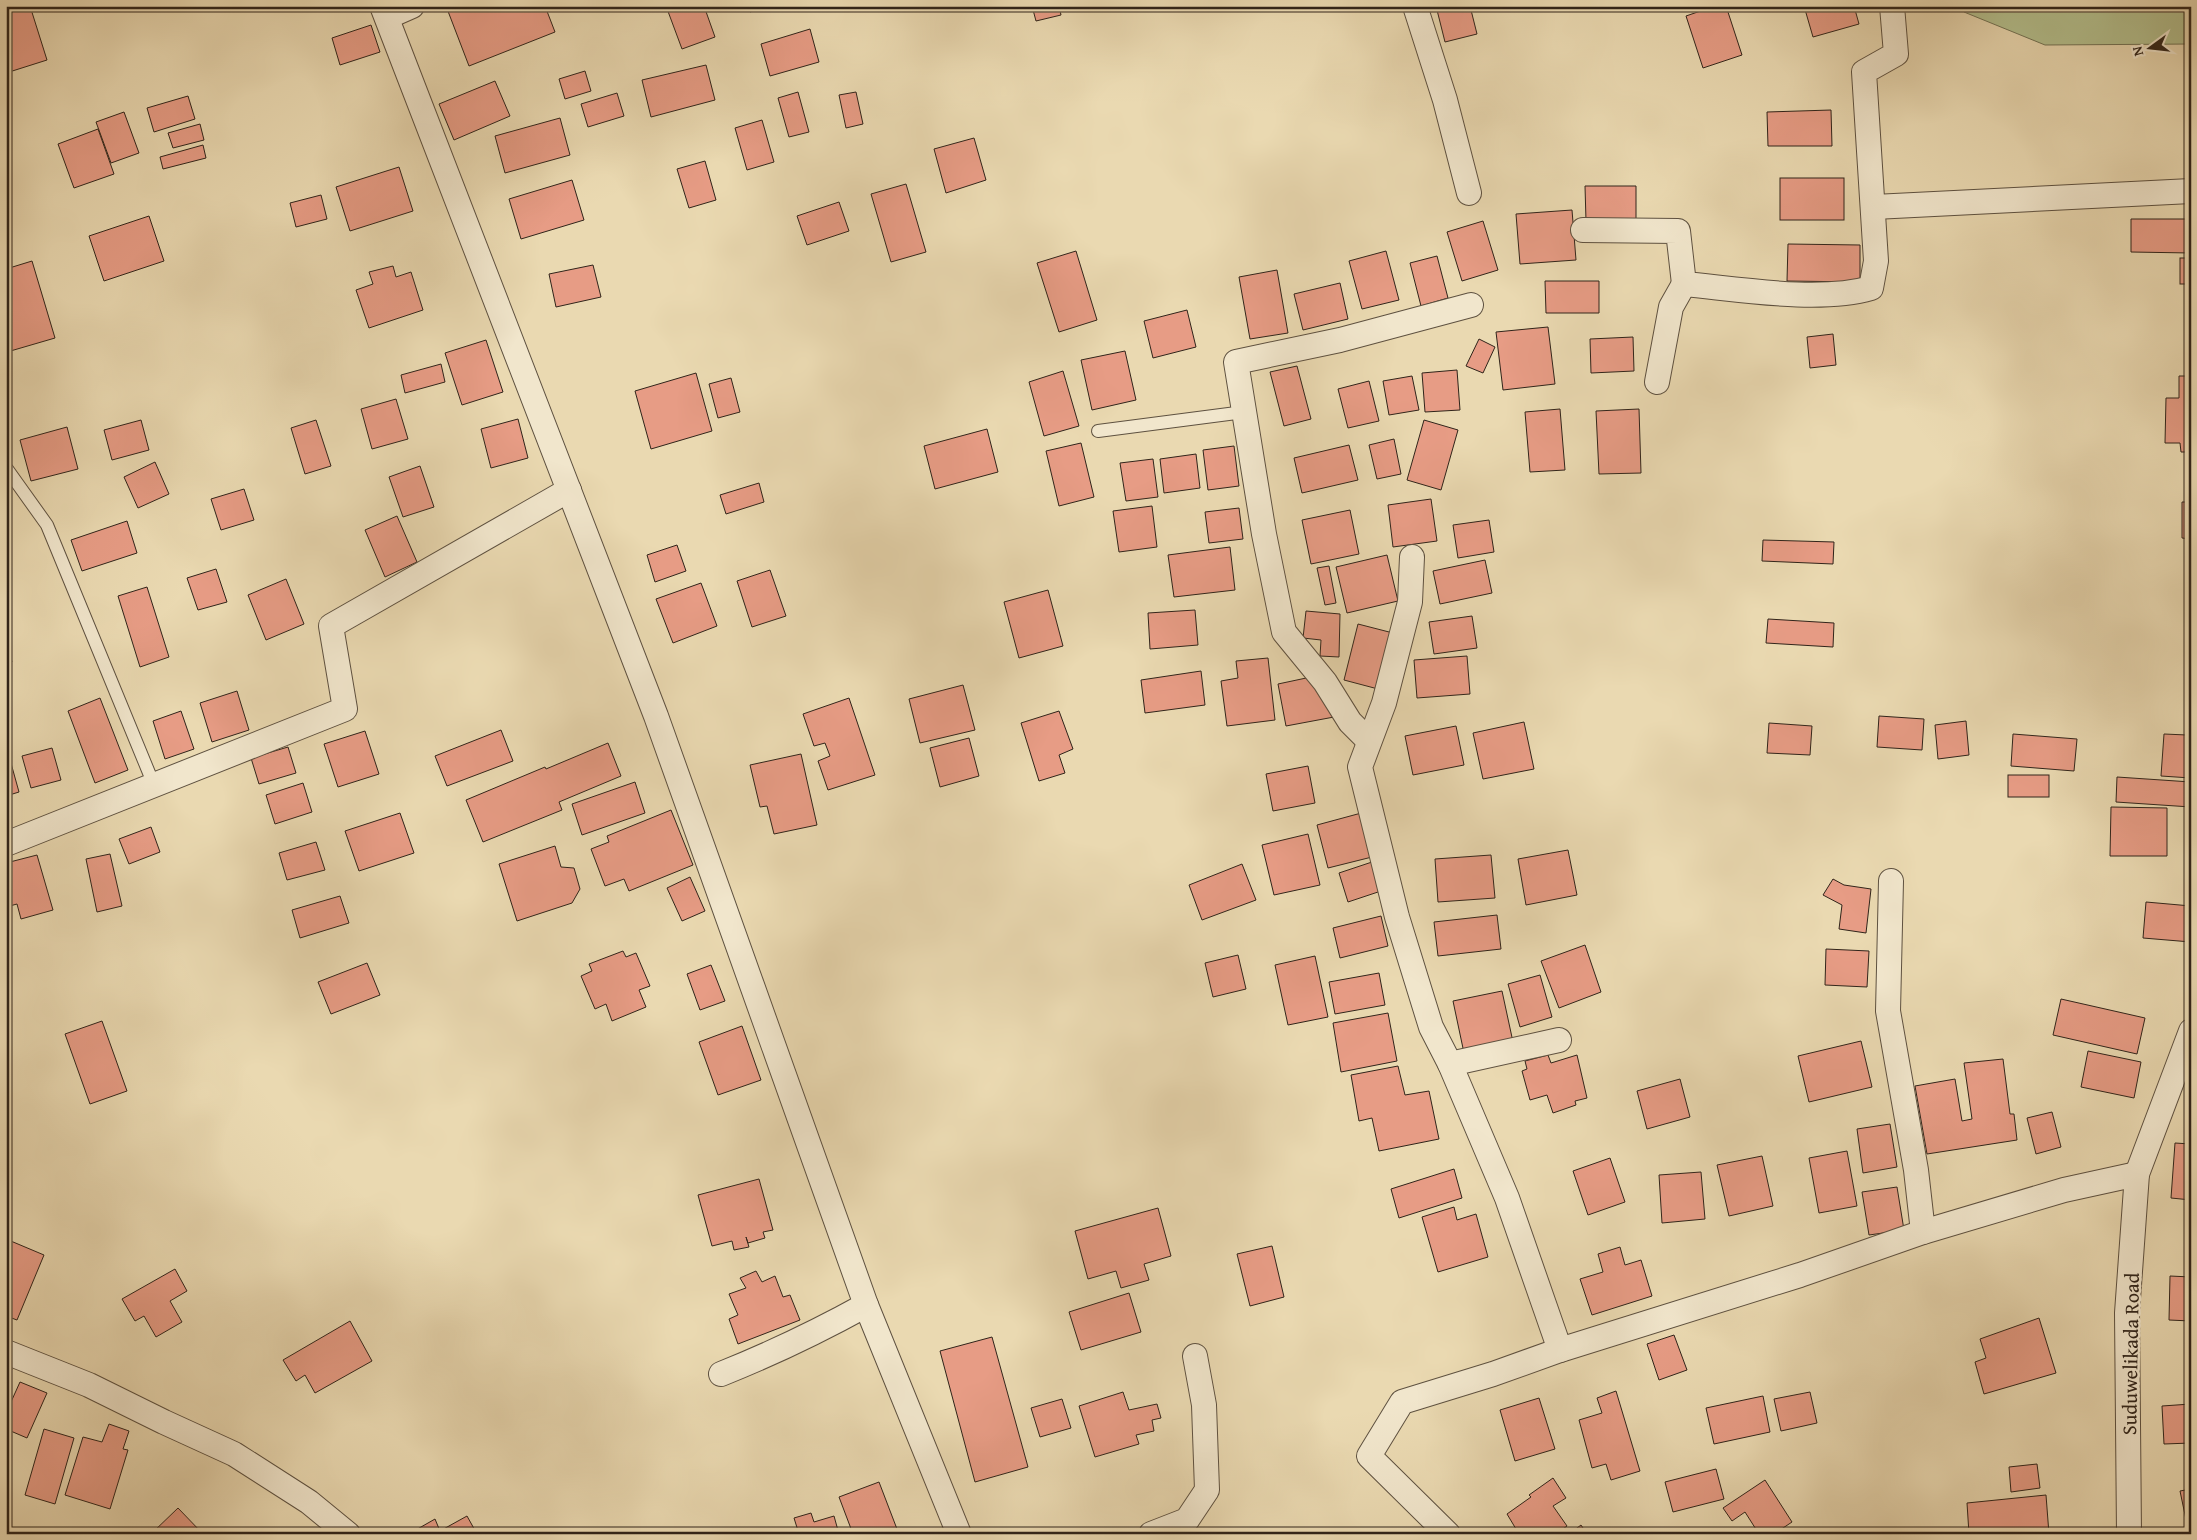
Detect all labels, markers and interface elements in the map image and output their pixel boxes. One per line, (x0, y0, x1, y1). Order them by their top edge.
north arrow (2124, 22, 2174, 72)
text: N (2126, 44, 2148, 58)
street label: Suduwelikada Road (2114, 1272, 2146, 1435)

